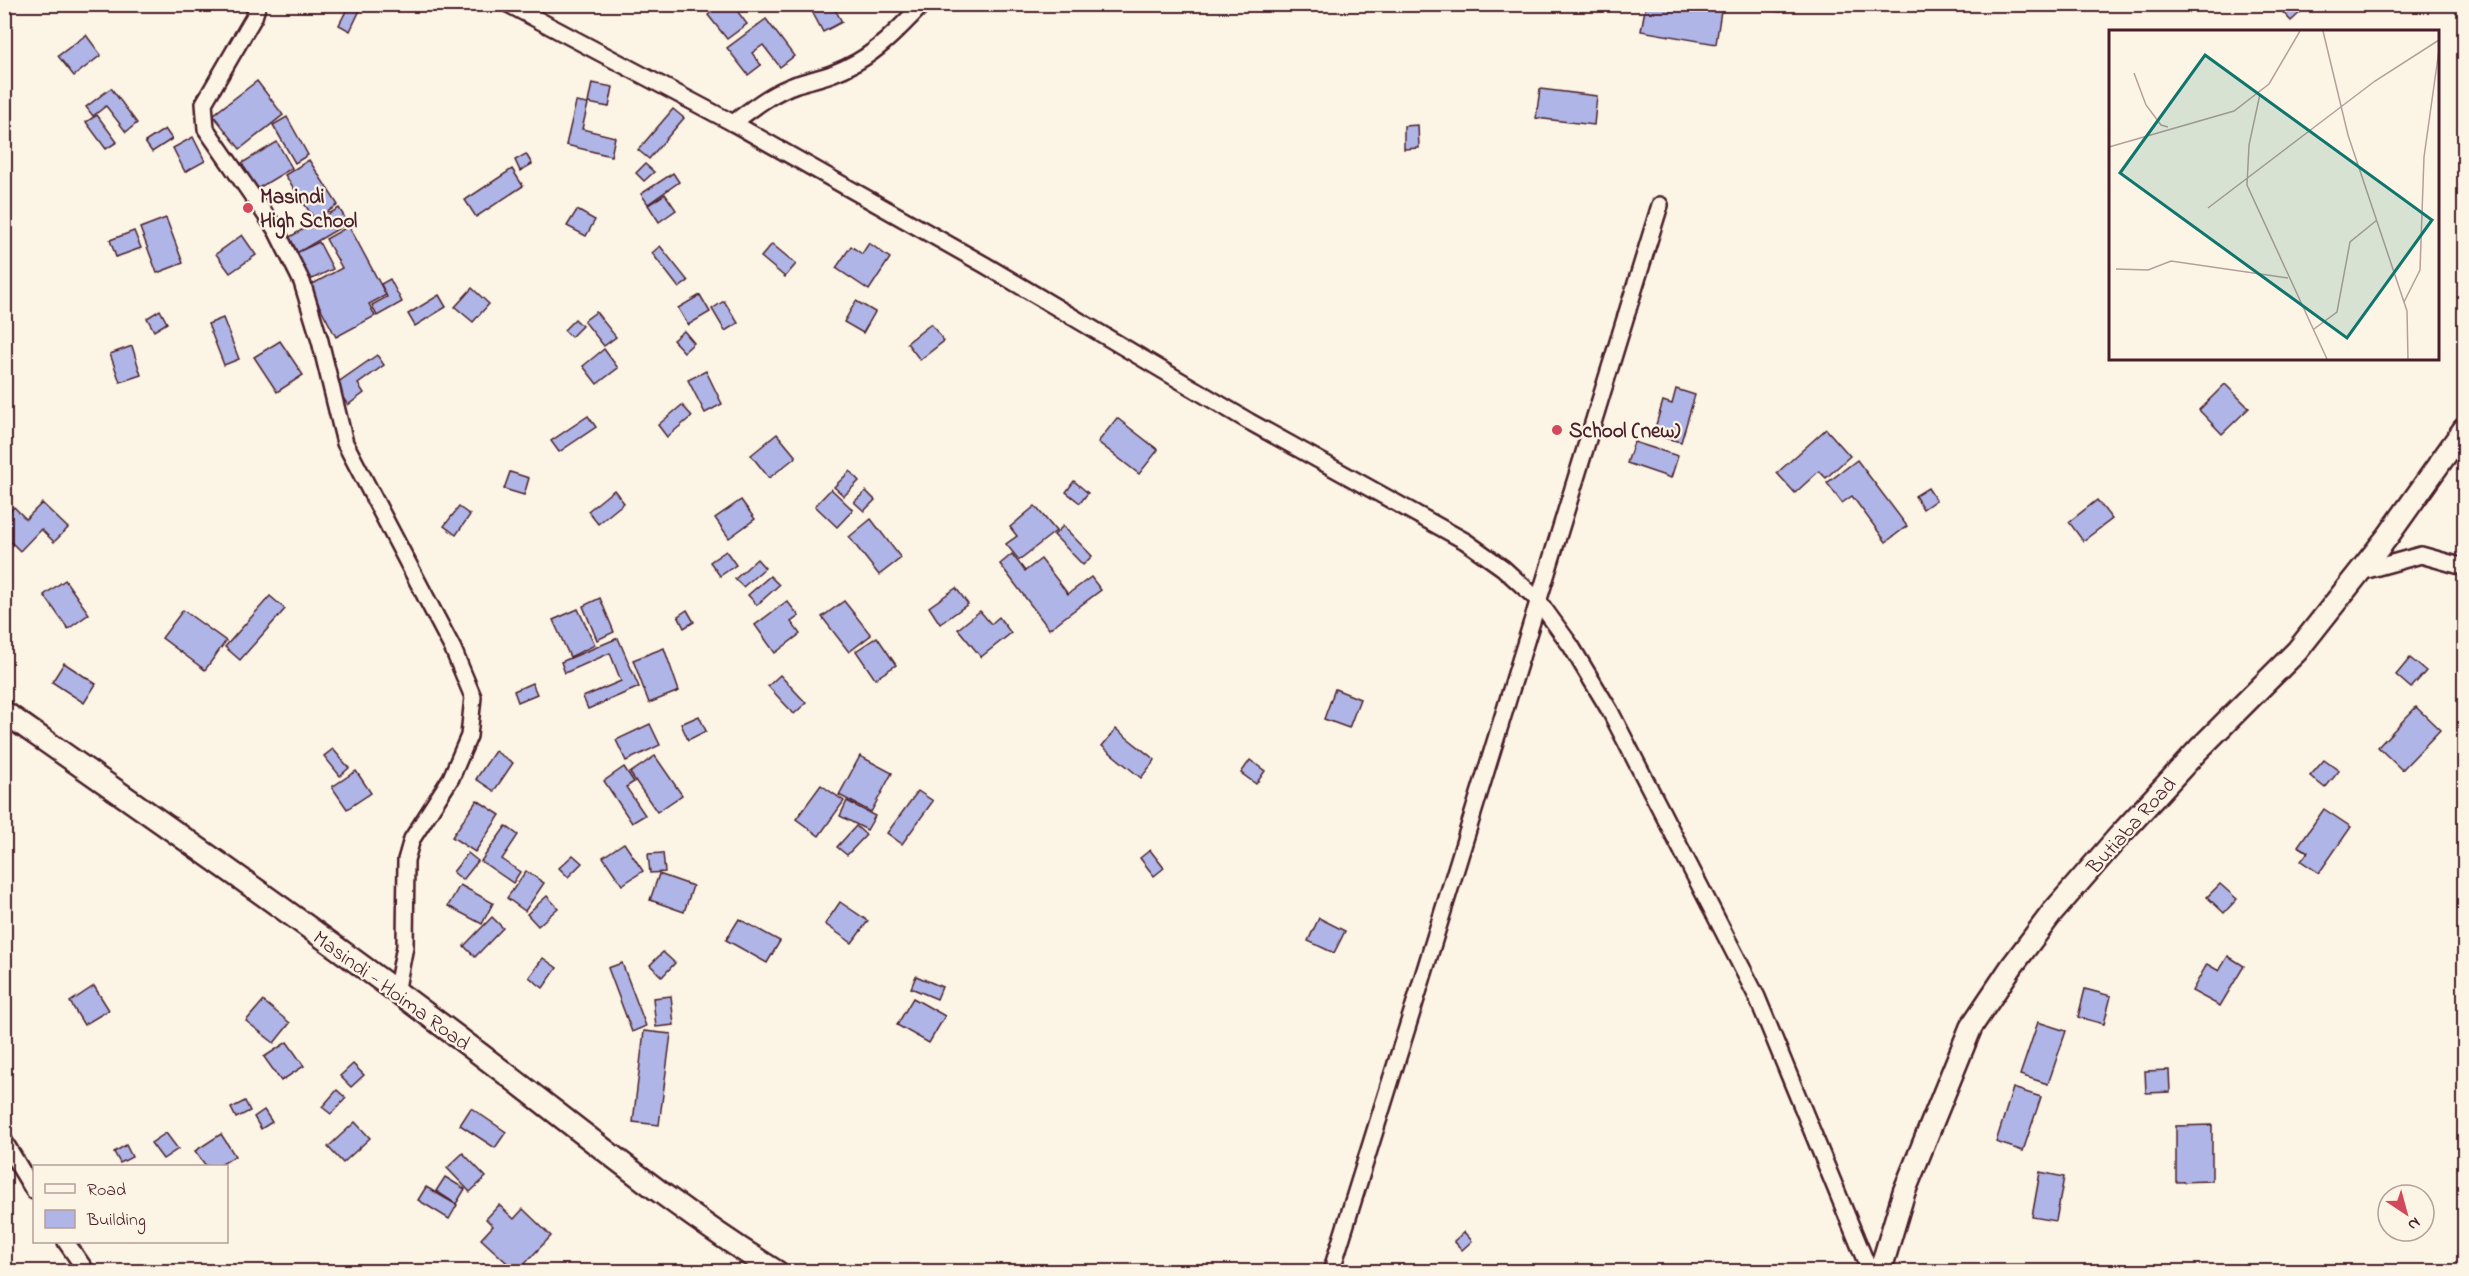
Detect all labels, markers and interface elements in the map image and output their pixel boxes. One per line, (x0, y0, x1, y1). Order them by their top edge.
inset map (2109, 30, 2439, 360)
place label: Masindi High School (260, 183, 358, 239)
marker: Masindi High School (241, 201, 255, 215)
place label: School (new) (1569, 417, 1681, 447)
marker: School (new) (1550, 423, 1564, 437)
street label: Butiaba Road (2080, 771, 2184, 882)
street label: Masindi - Hoima Road (306, 924, 476, 1059)
legend (33, 1165, 228, 1243)
text: Road (87, 1178, 126, 1204)
north arrow (2376, 1183, 2436, 1243)
text: Building (86, 1208, 146, 1235)
text: N (2402, 1211, 2425, 1237)

